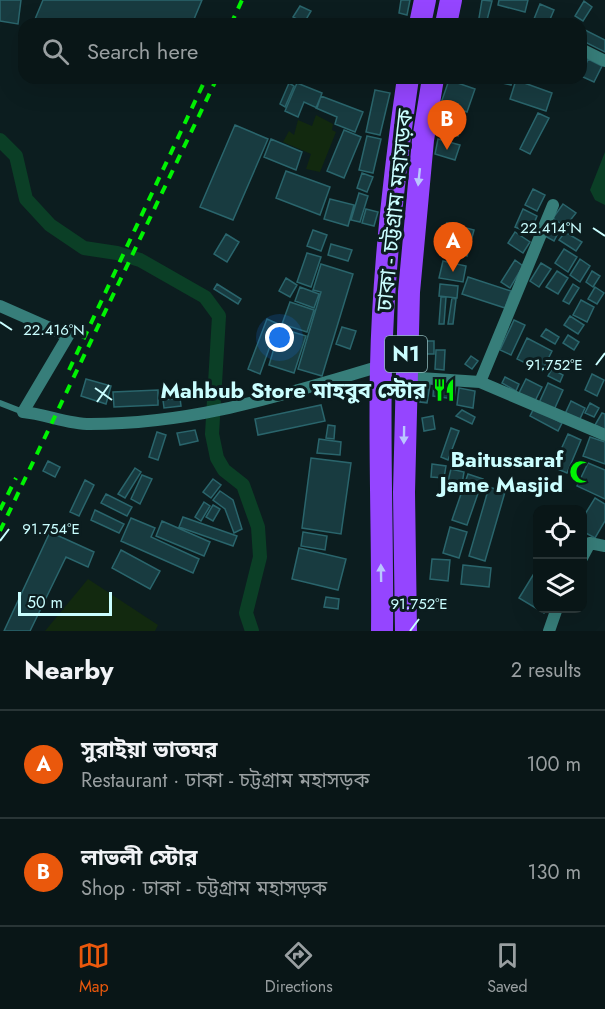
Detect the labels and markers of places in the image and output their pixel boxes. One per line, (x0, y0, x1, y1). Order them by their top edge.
pin: B (428, 100, 466, 150)
pin: A (434, 222, 472, 272)
place label: Mahbub Store মাহবুব স্টোর (160, 374, 427, 406)
restaurant icon: Mahbub Store মাহবুব স্টোর (431, 377, 457, 403)
place label: Baitussaraf Jame Masjid (436, 443, 564, 500)
mosque icon: Baitussaraf Jame Masjid (568, 459, 594, 485)

